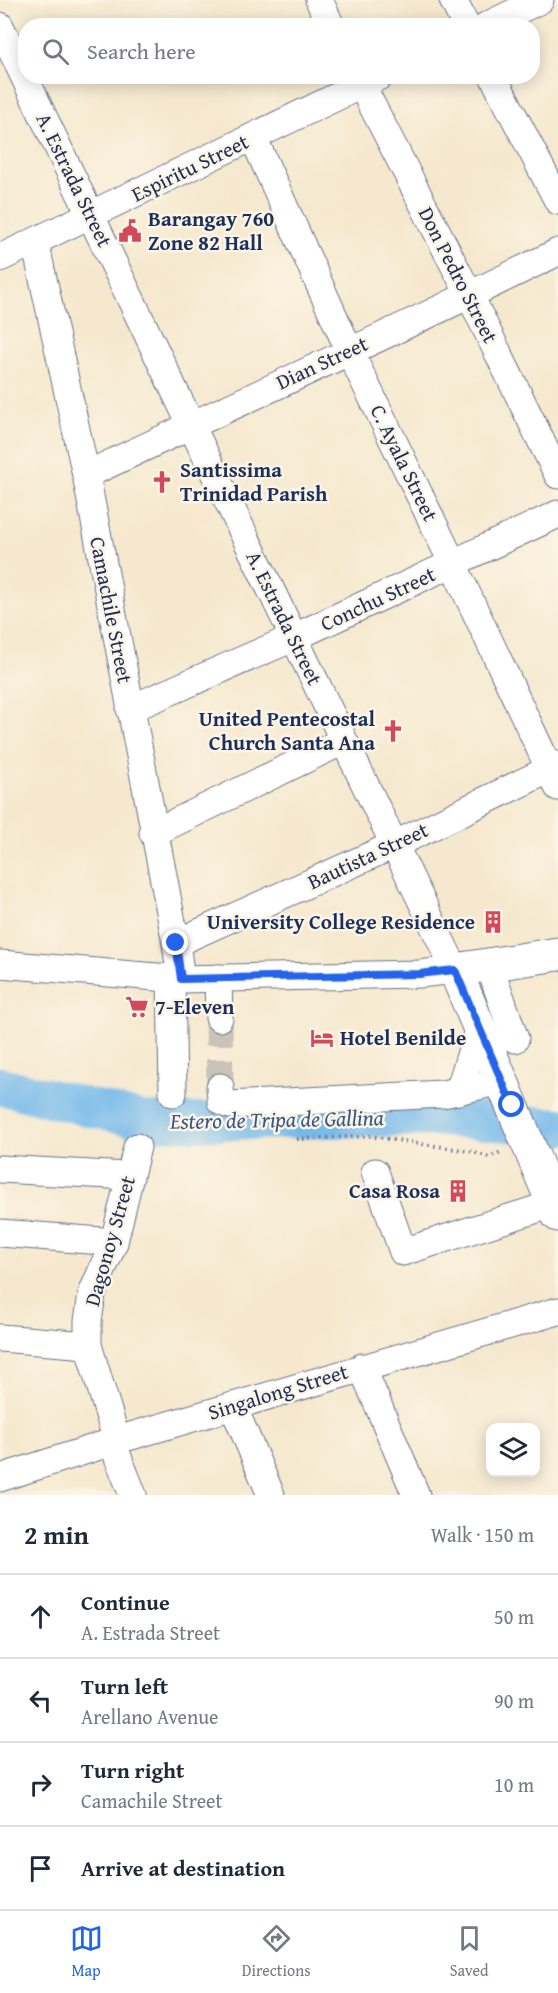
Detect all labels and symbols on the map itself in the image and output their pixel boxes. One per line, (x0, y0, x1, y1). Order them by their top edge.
street label: A. Estrada Street (28, 107, 121, 253)
street label: Espiritu Street (126, 125, 254, 209)
street label: Don Pedro Street (411, 201, 506, 349)
place label: Barangay 760 Zone 82 Hall (148, 203, 274, 258)
public building icon: Barangay 760 Zone 82 Hall (117, 218, 143, 244)
street label: Dian Street (271, 328, 373, 397)
street label: C. Ayala Street (363, 399, 446, 527)
place label: Santissima Trinidad Parish (180, 454, 328, 509)
church icon: Santissima Trinidad Parish (149, 469, 175, 495)
street label: Camachile Street (82, 534, 141, 686)
street label: A. Estrada Street (238, 545, 331, 691)
street label: Conchu Street (315, 558, 441, 639)
place label: United Pentecostal Church Santa Ana (199, 703, 375, 758)
church icon: United Pentecostal Church Santa Ana (380, 718, 406, 744)
street label: Bautista Street (302, 814, 434, 897)
place label: University College Residence (207, 906, 475, 937)
building icon: University College Residence (480, 909, 506, 935)
route end (162, 929, 188, 955)
place label: 7-Eleven (155, 991, 235, 1022)
supermarket icon: 7-Eleven (124, 994, 150, 1020)
place label: Hotel Benilde (340, 1022, 466, 1053)
hotel icon: Hotel Benilde (309, 1025, 335, 1051)
route start (498, 1091, 524, 1117)
water label: Estero de Tripa de Gallina (169, 1101, 384, 1137)
street label: Dagonoy Street (76, 1171, 143, 1310)
place label: Casa Rosa (349, 1175, 440, 1206)
building icon: Casa Rosa (445, 1178, 471, 1204)
street label: Singalong Street (204, 1355, 352, 1428)

